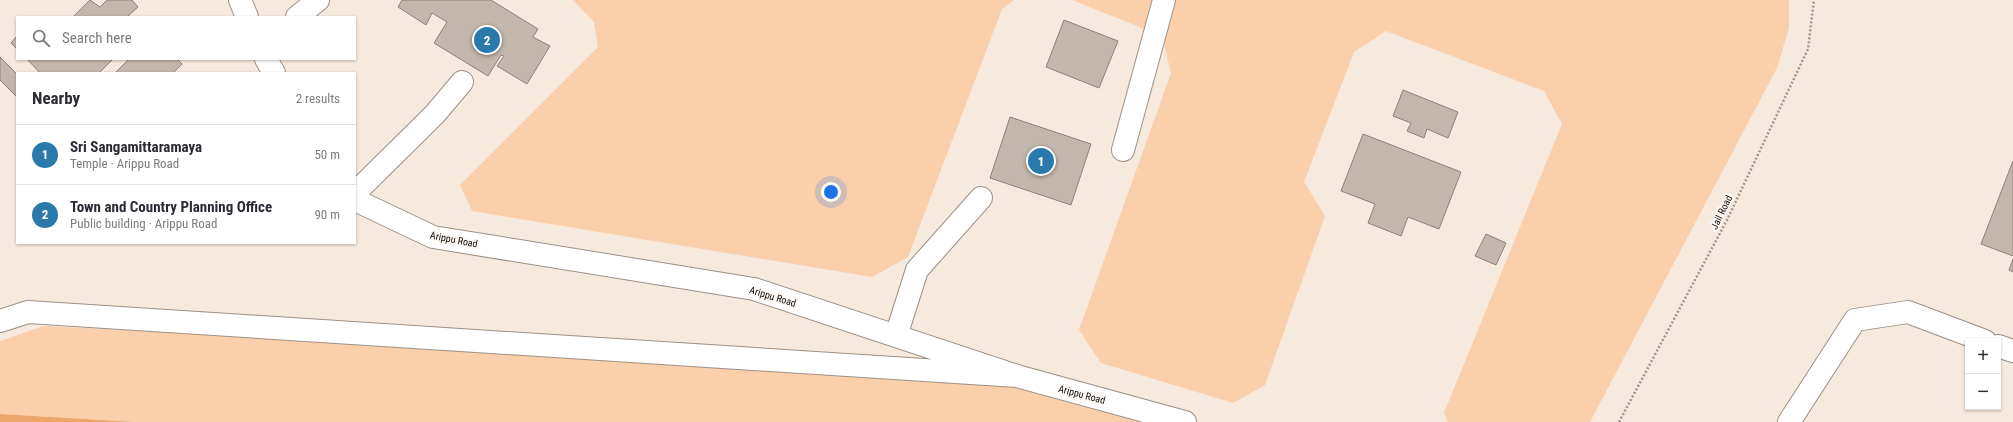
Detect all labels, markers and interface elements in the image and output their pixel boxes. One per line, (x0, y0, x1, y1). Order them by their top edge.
search box (16, 16, 356, 60)
pin: 2 (474, 25, 500, 55)
icon: search (30, 27, 52, 49)
text: Search here (62, 29, 132, 47)
text: Nearby (32, 88, 80, 108)
text: 2 results (296, 91, 340, 106)
text: Sri Sangamittaramaya (70, 138, 202, 156)
pin: 1 (1028, 146, 1054, 176)
text: 1 (42, 147, 48, 162)
text: 50 m (314, 147, 340, 162)
text: Temple · Arippu Road (70, 156, 179, 171)
your location (821, 182, 841, 202)
street label: Jail Road (1708, 193, 1734, 231)
text: Town and Country Planning Office (70, 198, 272, 216)
text: 2 (42, 207, 48, 222)
text: 90 m (314, 207, 340, 222)
text: Public building · Arippu Road (70, 216, 217, 231)
street label: Arippu Road (429, 229, 479, 249)
street label: Arippu Road (748, 284, 798, 309)
map controls (1965, 338, 2001, 410)
button: + (1965, 338, 2001, 374)
button: − (1965, 374, 2001, 410)
street label: Arippu Road (1057, 383, 1107, 406)

